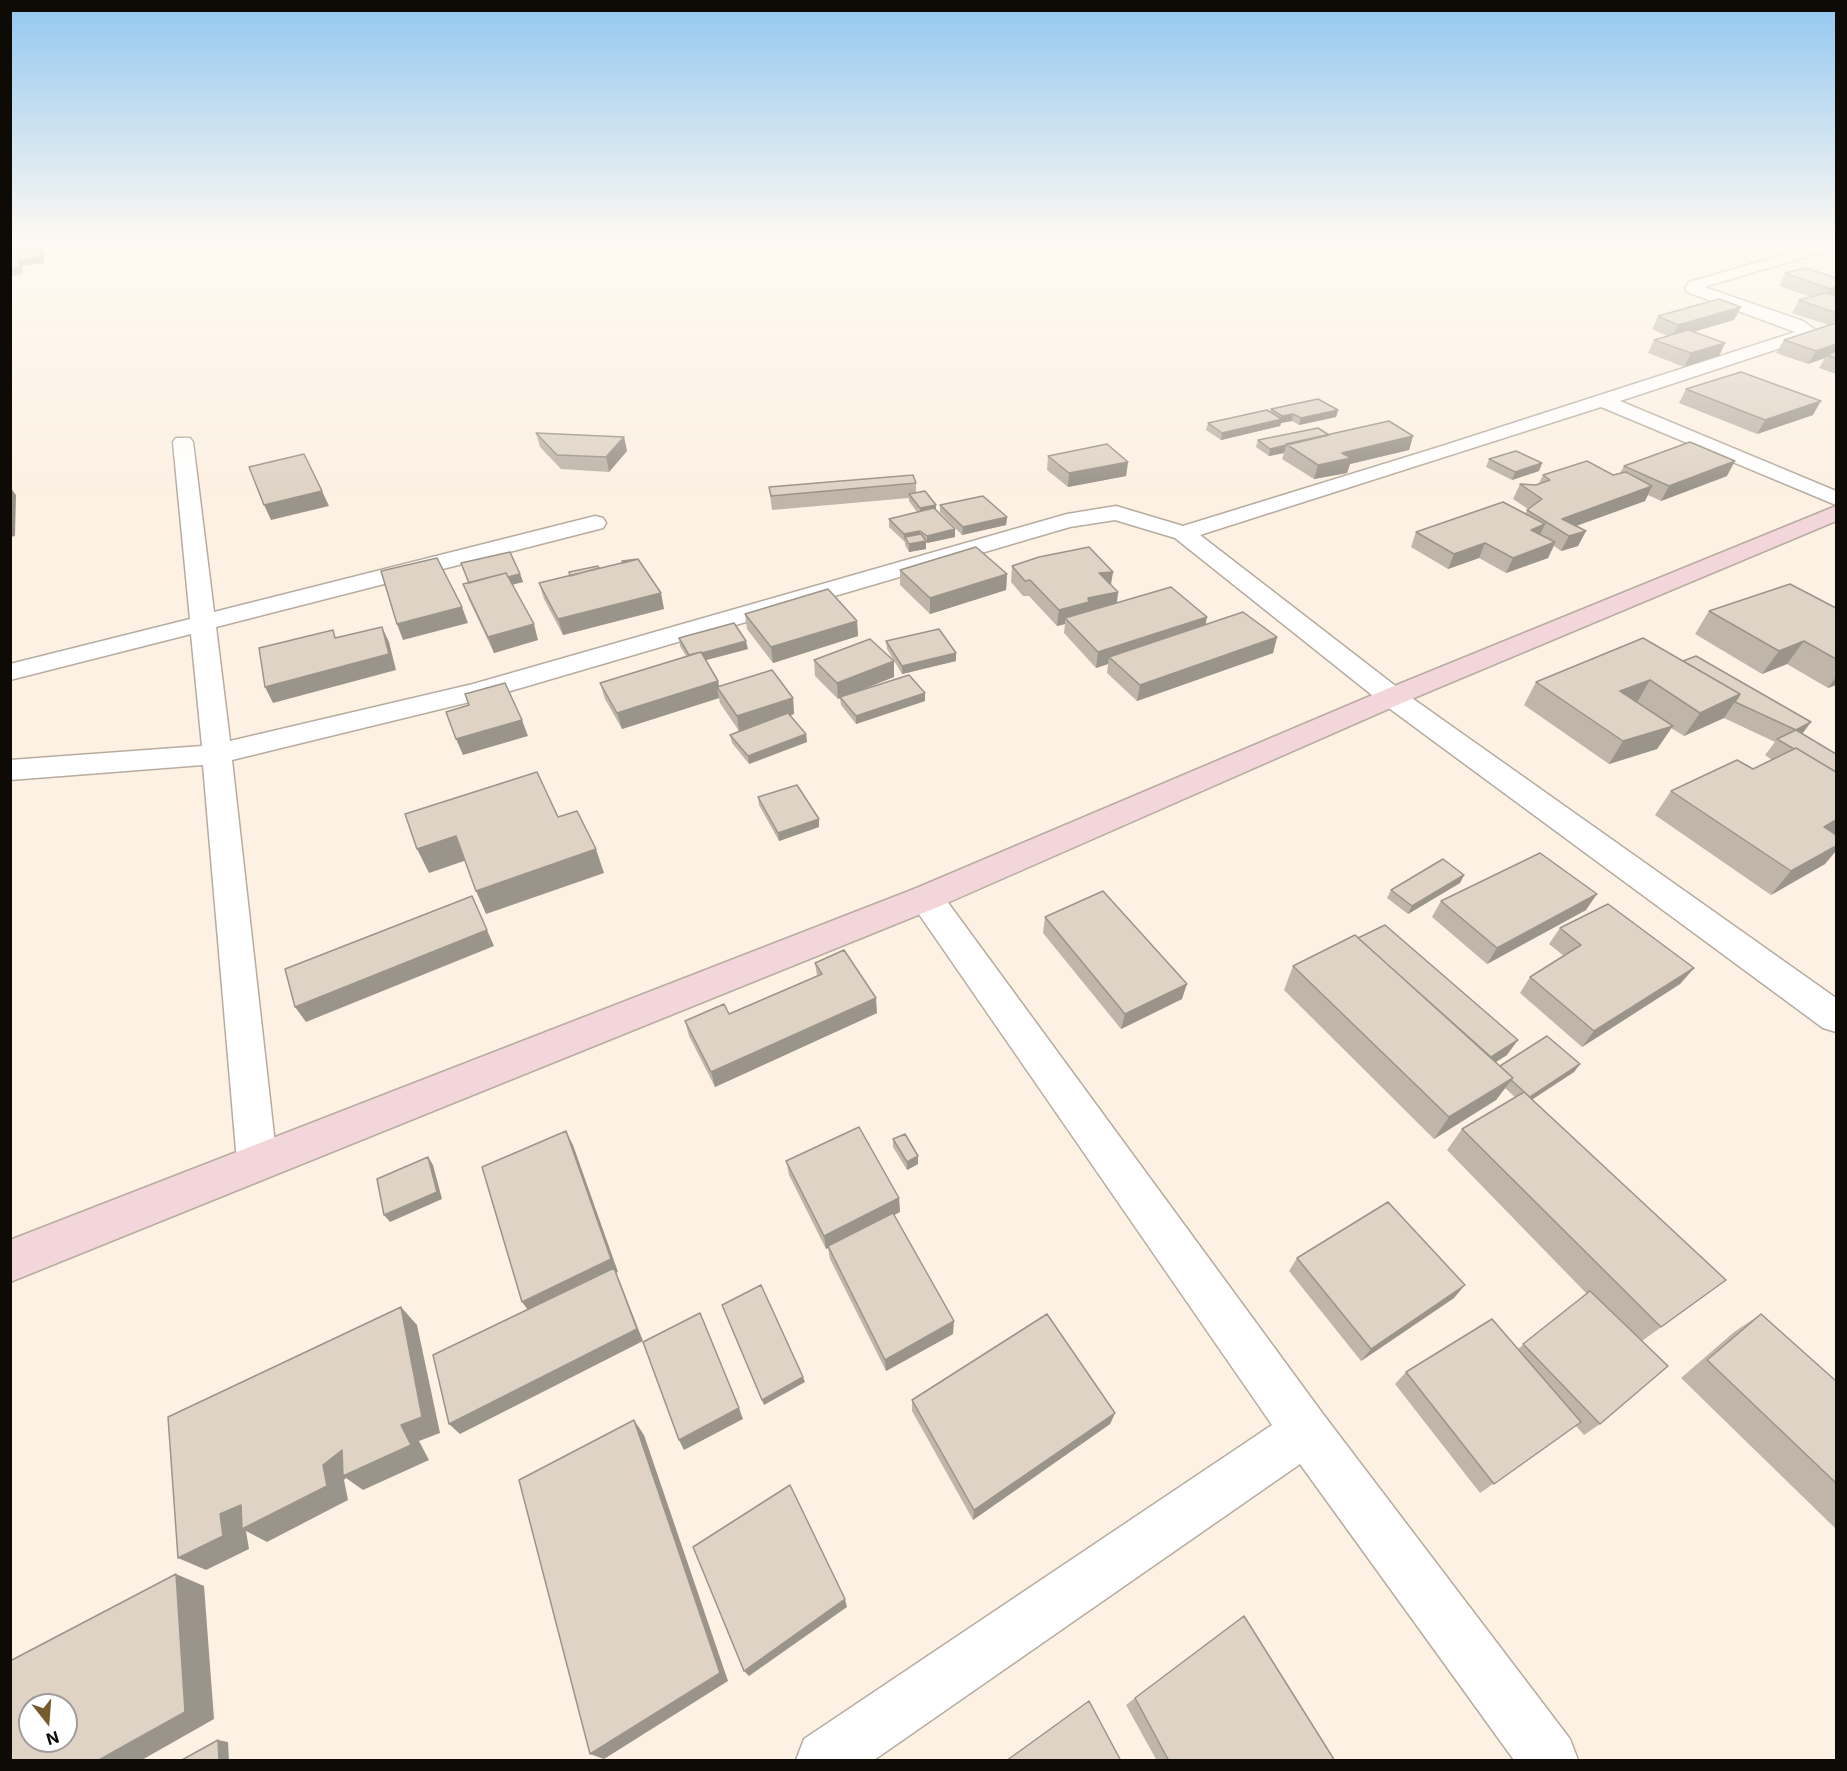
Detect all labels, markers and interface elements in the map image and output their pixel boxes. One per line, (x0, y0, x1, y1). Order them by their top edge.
north arrow (18, 1693, 78, 1753)
text: N (44, 1727, 61, 1750)

